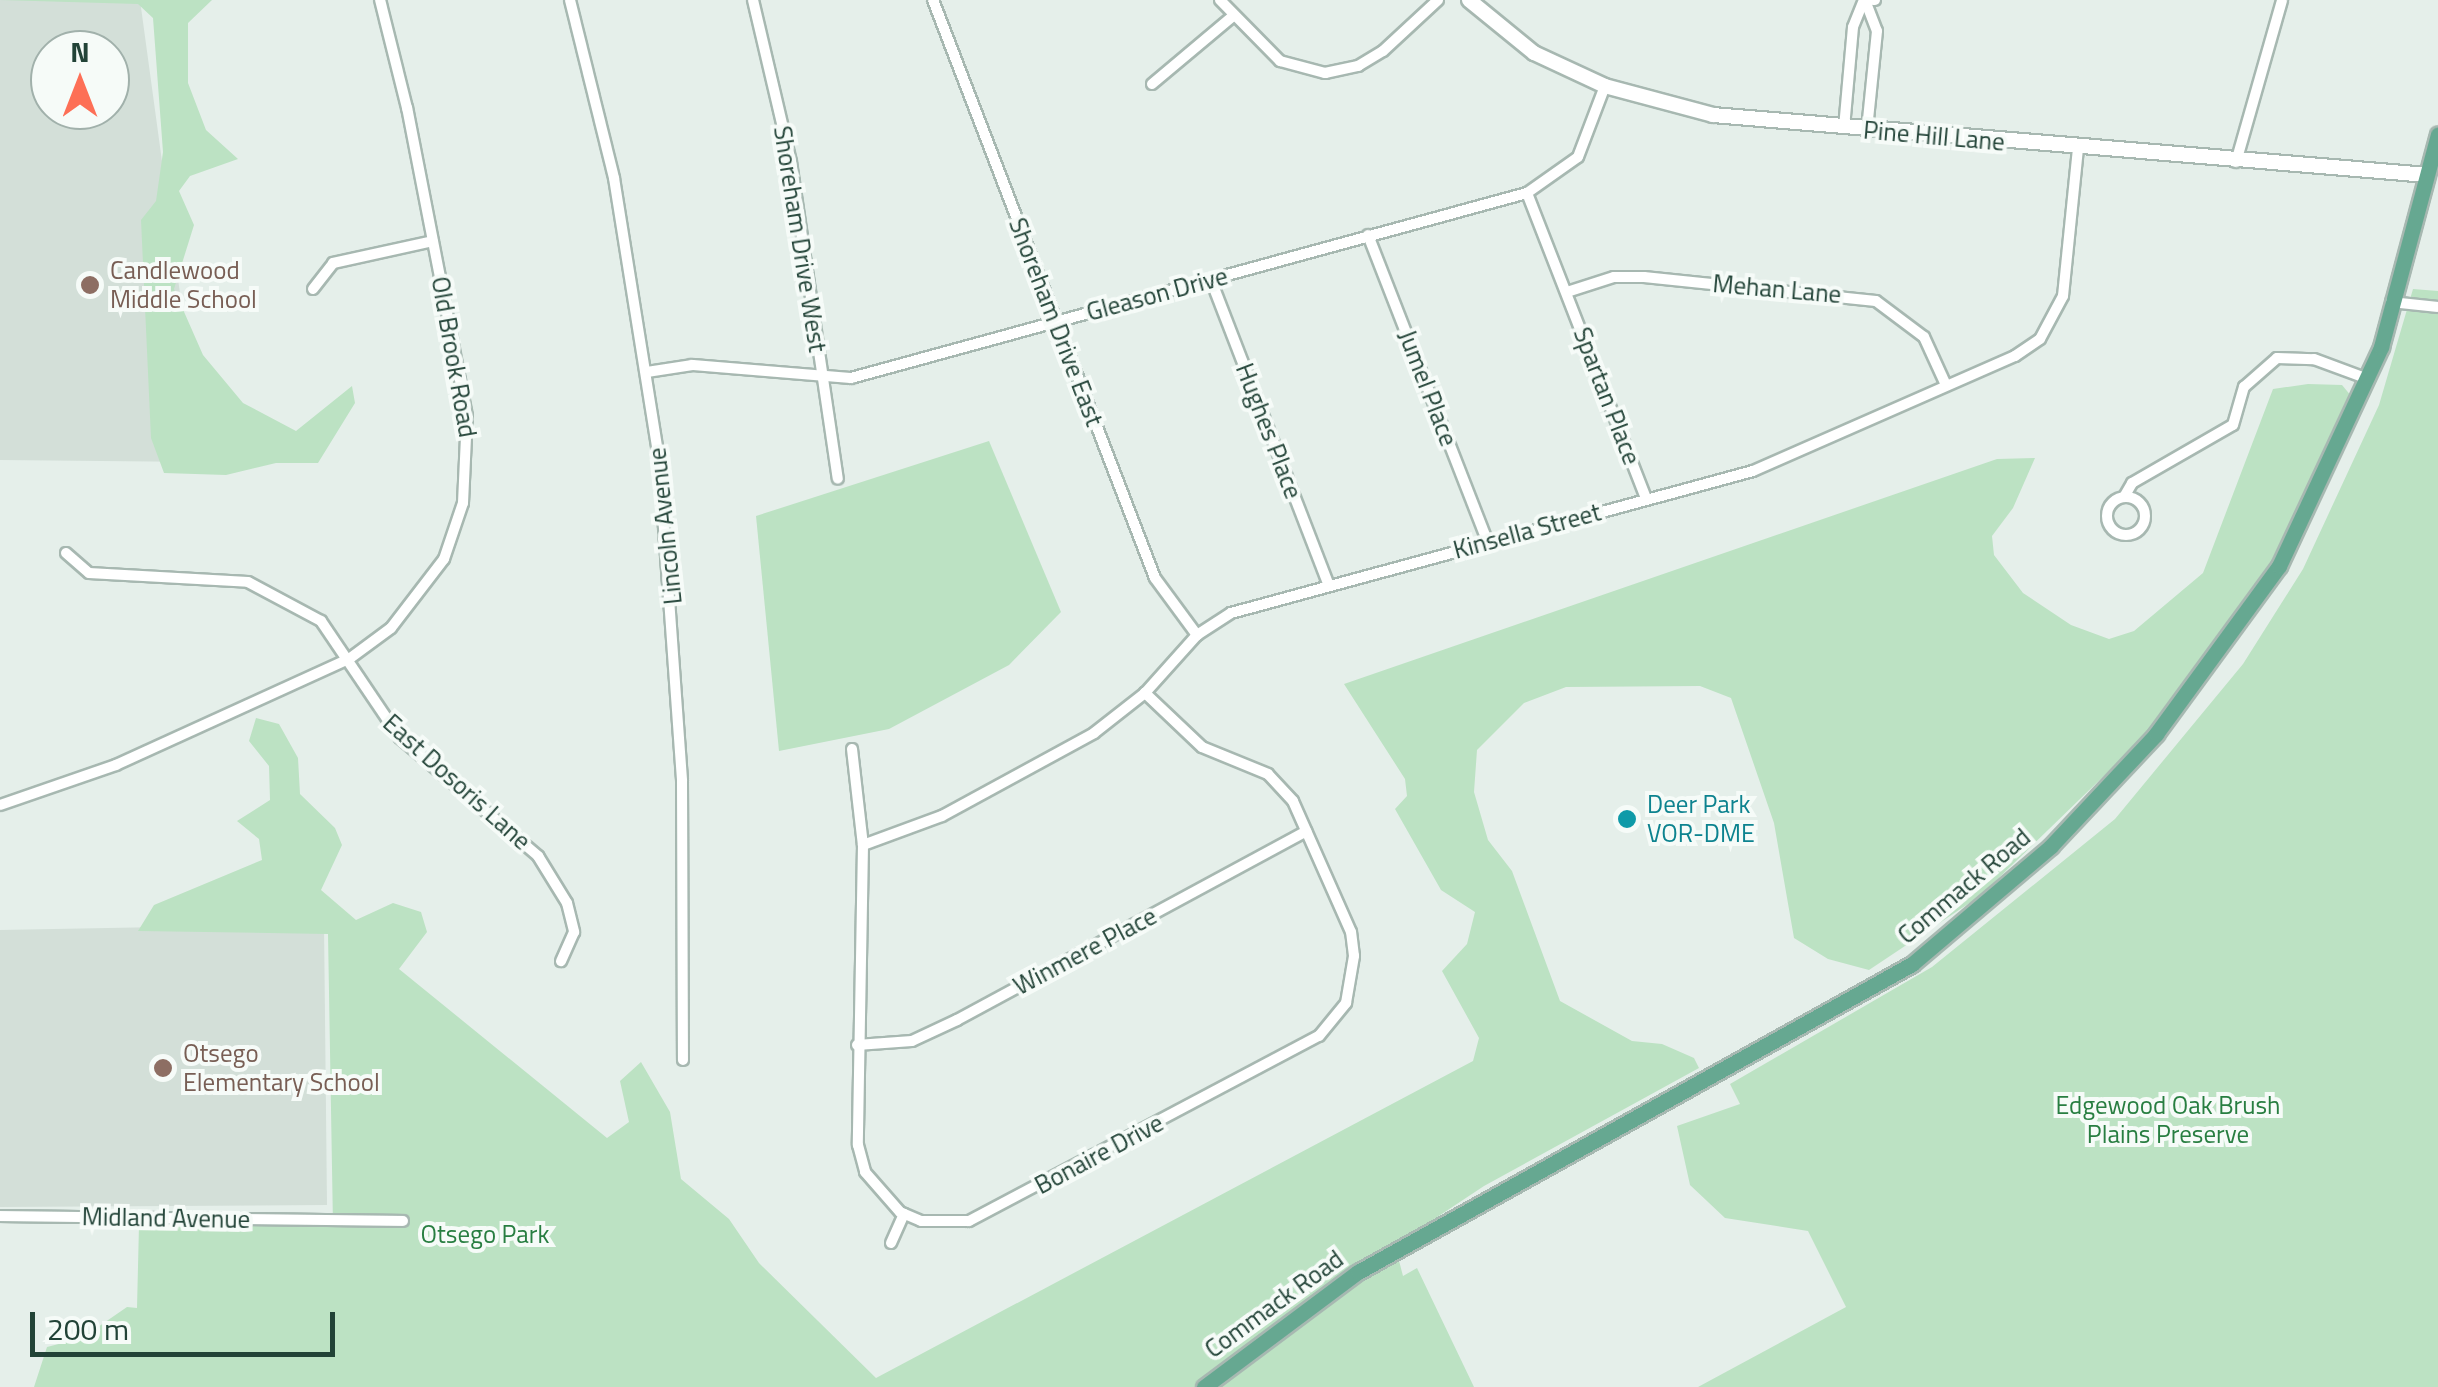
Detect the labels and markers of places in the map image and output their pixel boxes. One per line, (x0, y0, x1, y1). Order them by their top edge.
place label: Candlewood Middle School (110, 256, 257, 315)
marker: Candlewood Middle School (79, 274, 101, 296)
place label: Deer Park VOR-DME (1647, 790, 1755, 849)
marker: Deer Park VOR-DME (1616, 808, 1638, 830)
place label: Otsego Elementary School (183, 1039, 380, 1098)
marker: Otsego Elementary School (152, 1057, 174, 1079)

